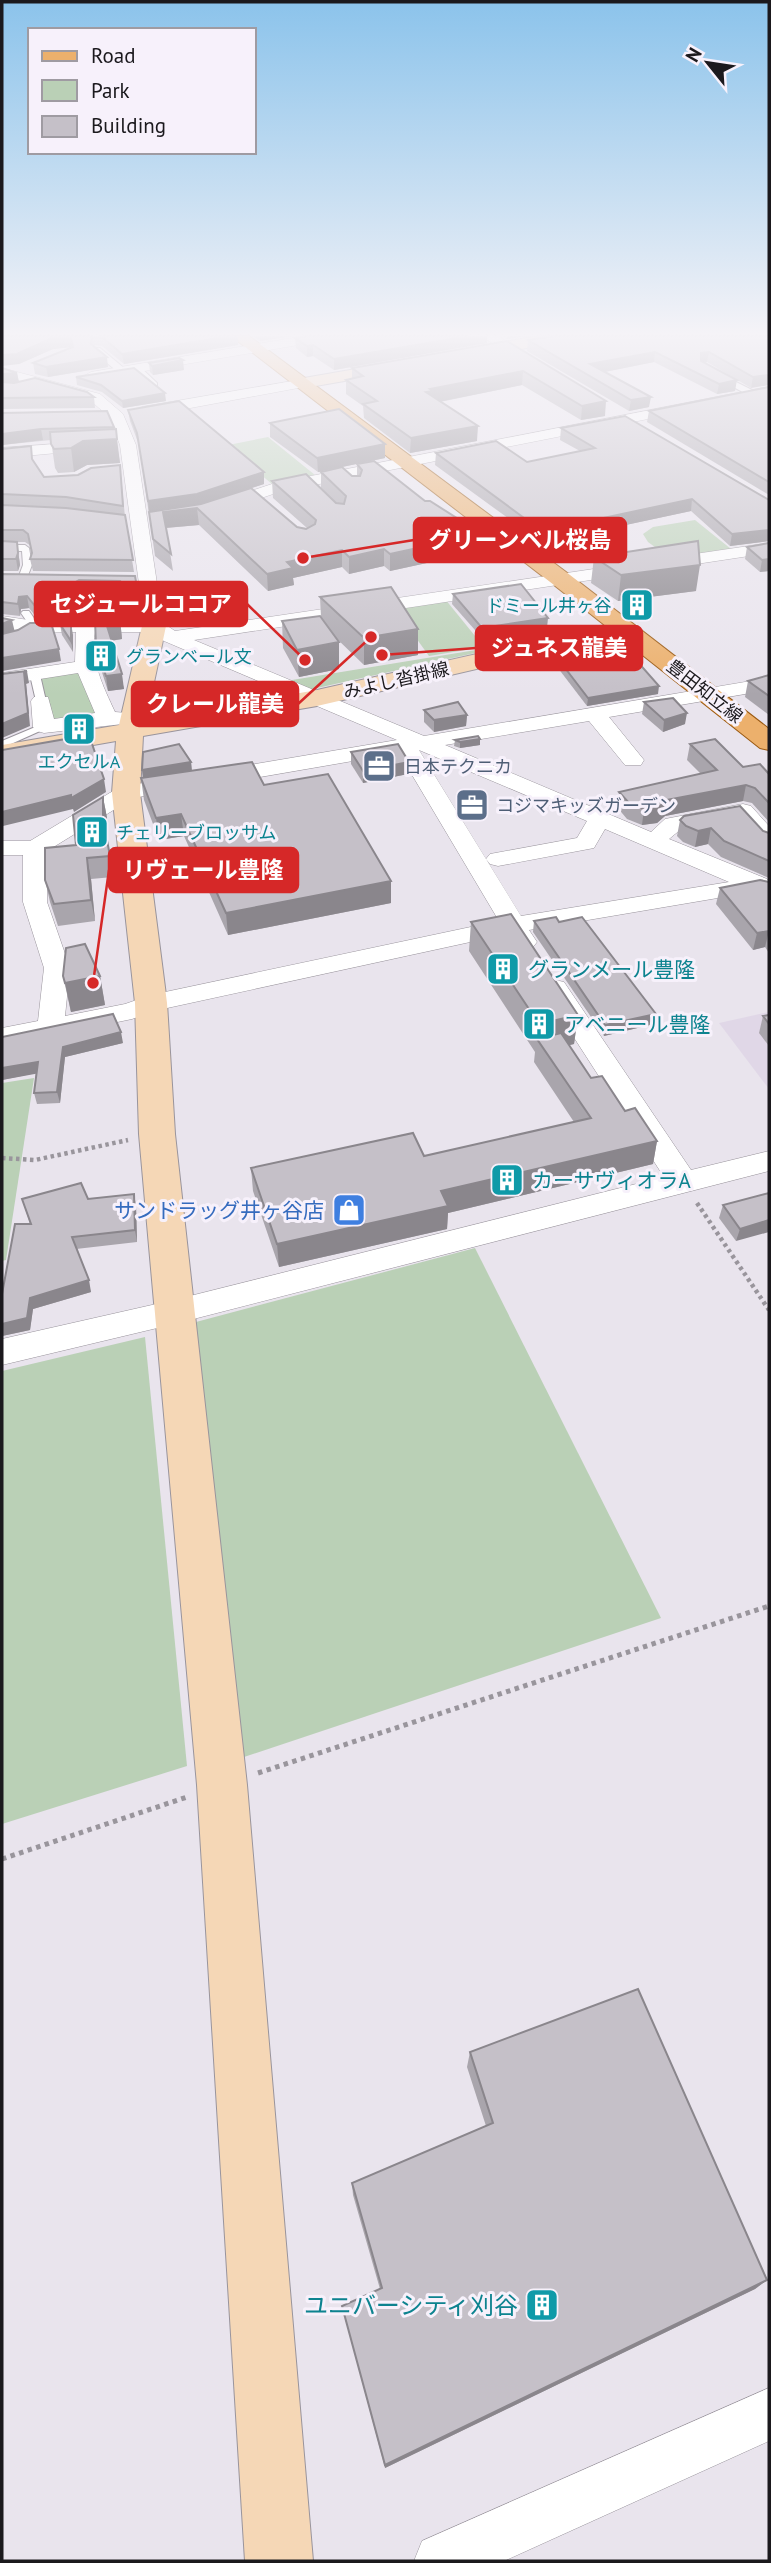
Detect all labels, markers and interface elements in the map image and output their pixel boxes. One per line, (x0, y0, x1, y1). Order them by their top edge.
legend (28, 28, 256, 154)
north arrow (673, 28, 743, 98)
text: Road (91, 42, 135, 69)
text: N (680, 43, 707, 66)
text: Park (91, 77, 130, 104)
text: Building (91, 112, 166, 139)
callout: グリーンベル桜島 (414, 518, 626, 562)
text: グリーンベル桜島 (429, 525, 611, 554)
callout: セジュールココア (35, 582, 247, 626)
building icon: ドミール井ヶ谷 (618, 586, 656, 624)
text: セジュールココア (50, 589, 232, 618)
place label: ドミール井ヶ谷 (486, 594, 612, 617)
callout: ジュネス龍美 (476, 626, 642, 670)
text: ジュネス龍美 (491, 633, 627, 662)
building icon: グランベール文 (82, 637, 120, 675)
place label: グランベール文 (126, 645, 252, 668)
street label: 豊田知立線 (662, 654, 748, 728)
street label: みよし沓掛線 (341, 657, 451, 703)
callout: クレール龍美 (132, 682, 298, 726)
text: クレール龍美 (146, 689, 284, 718)
building icon: エクセルA (60, 710, 98, 748)
office icon: 日本テクニカ (360, 747, 398, 785)
place label: エクセルA (38, 750, 121, 773)
place label: 日本テクニカ (404, 755, 512, 778)
office icon: コジマキッズガーデン (453, 786, 491, 824)
place label: コジマキッズガーデン (496, 794, 676, 817)
building icon: チェリーブロッサム (73, 813, 111, 851)
place label: チェリーブロッサム (116, 821, 277, 844)
callout: リヴェール豊隆 (109, 848, 298, 892)
text: リヴェール豊隆 (123, 855, 284, 884)
building icon: グランメール豊隆 (484, 950, 522, 988)
place label: グランメール豊隆 (528, 956, 695, 983)
building icon: アベニール豊隆 (520, 1005, 558, 1043)
place label: アベニール豊隆 (564, 1011, 711, 1038)
building icon: カーサヴィオラA (488, 1161, 526, 1199)
place label: カーサヴィオラA (532, 1167, 692, 1194)
shop icon: サンドラッグ井ヶ谷店 (330, 1191, 368, 1229)
place label: サンドラッグ井ヶ谷店 (114, 1197, 324, 1224)
building icon: ユニバーシティ刈谷 (523, 2286, 561, 2324)
place label: ユニバーシティ刈谷 (304, 2290, 518, 2321)

